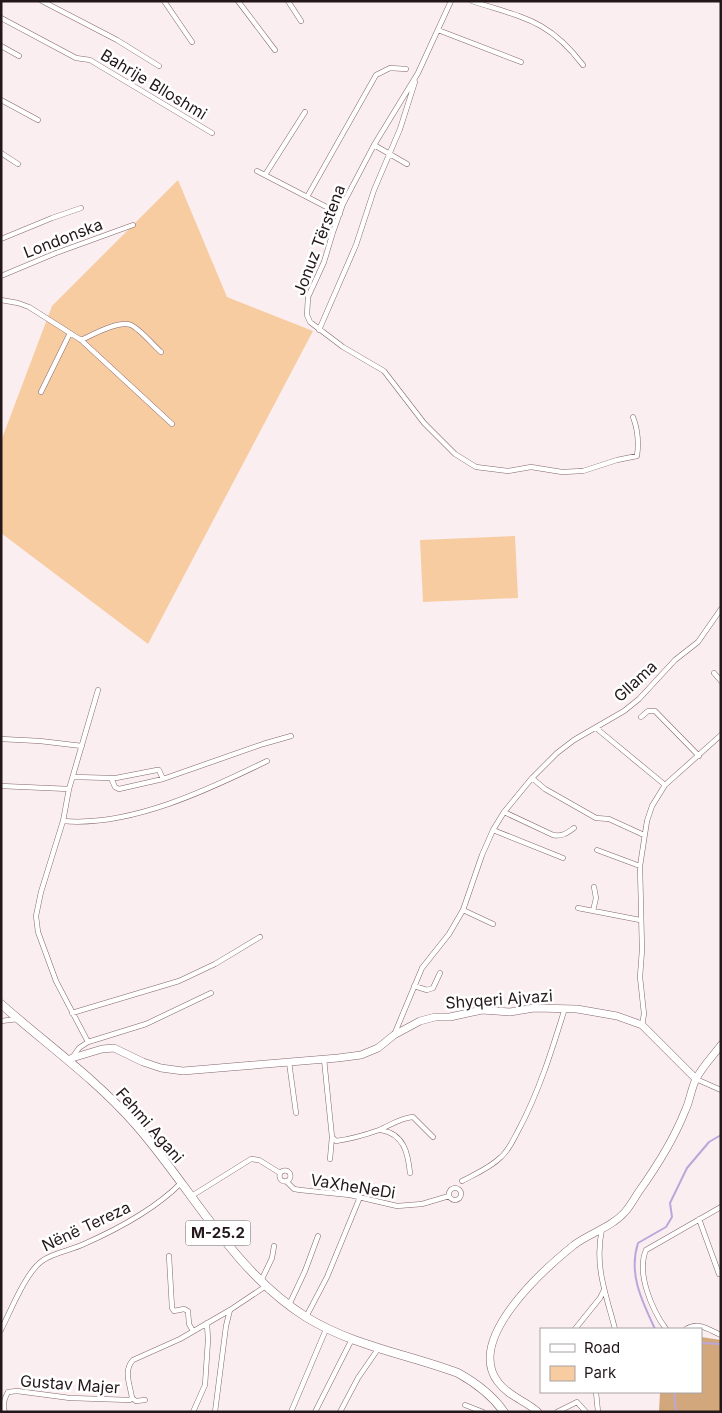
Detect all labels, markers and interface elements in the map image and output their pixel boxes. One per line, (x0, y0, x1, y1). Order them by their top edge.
street label: Bahrije Blloshmi (97, 44, 211, 124)
street label: Jonuz Tërstena (289, 182, 349, 298)
street label: Londonska (21, 214, 105, 262)
street label: Gllama (609, 656, 661, 706)
street label: Shyqeri Ajvazi (445, 985, 553, 1013)
street label: Fehmi Agani (112, 1083, 188, 1167)
street label: VaXheNeDi (309, 1169, 397, 1203)
street label: Nënë Tereza (38, 1197, 134, 1255)
road number: M-25.2 (186, 1220, 250, 1246)
legend (540, 1328, 702, 1393)
text: Road (584, 1338, 620, 1357)
text: Park (584, 1363, 617, 1382)
street label: Gustav Majer (19, 1371, 121, 1397)

